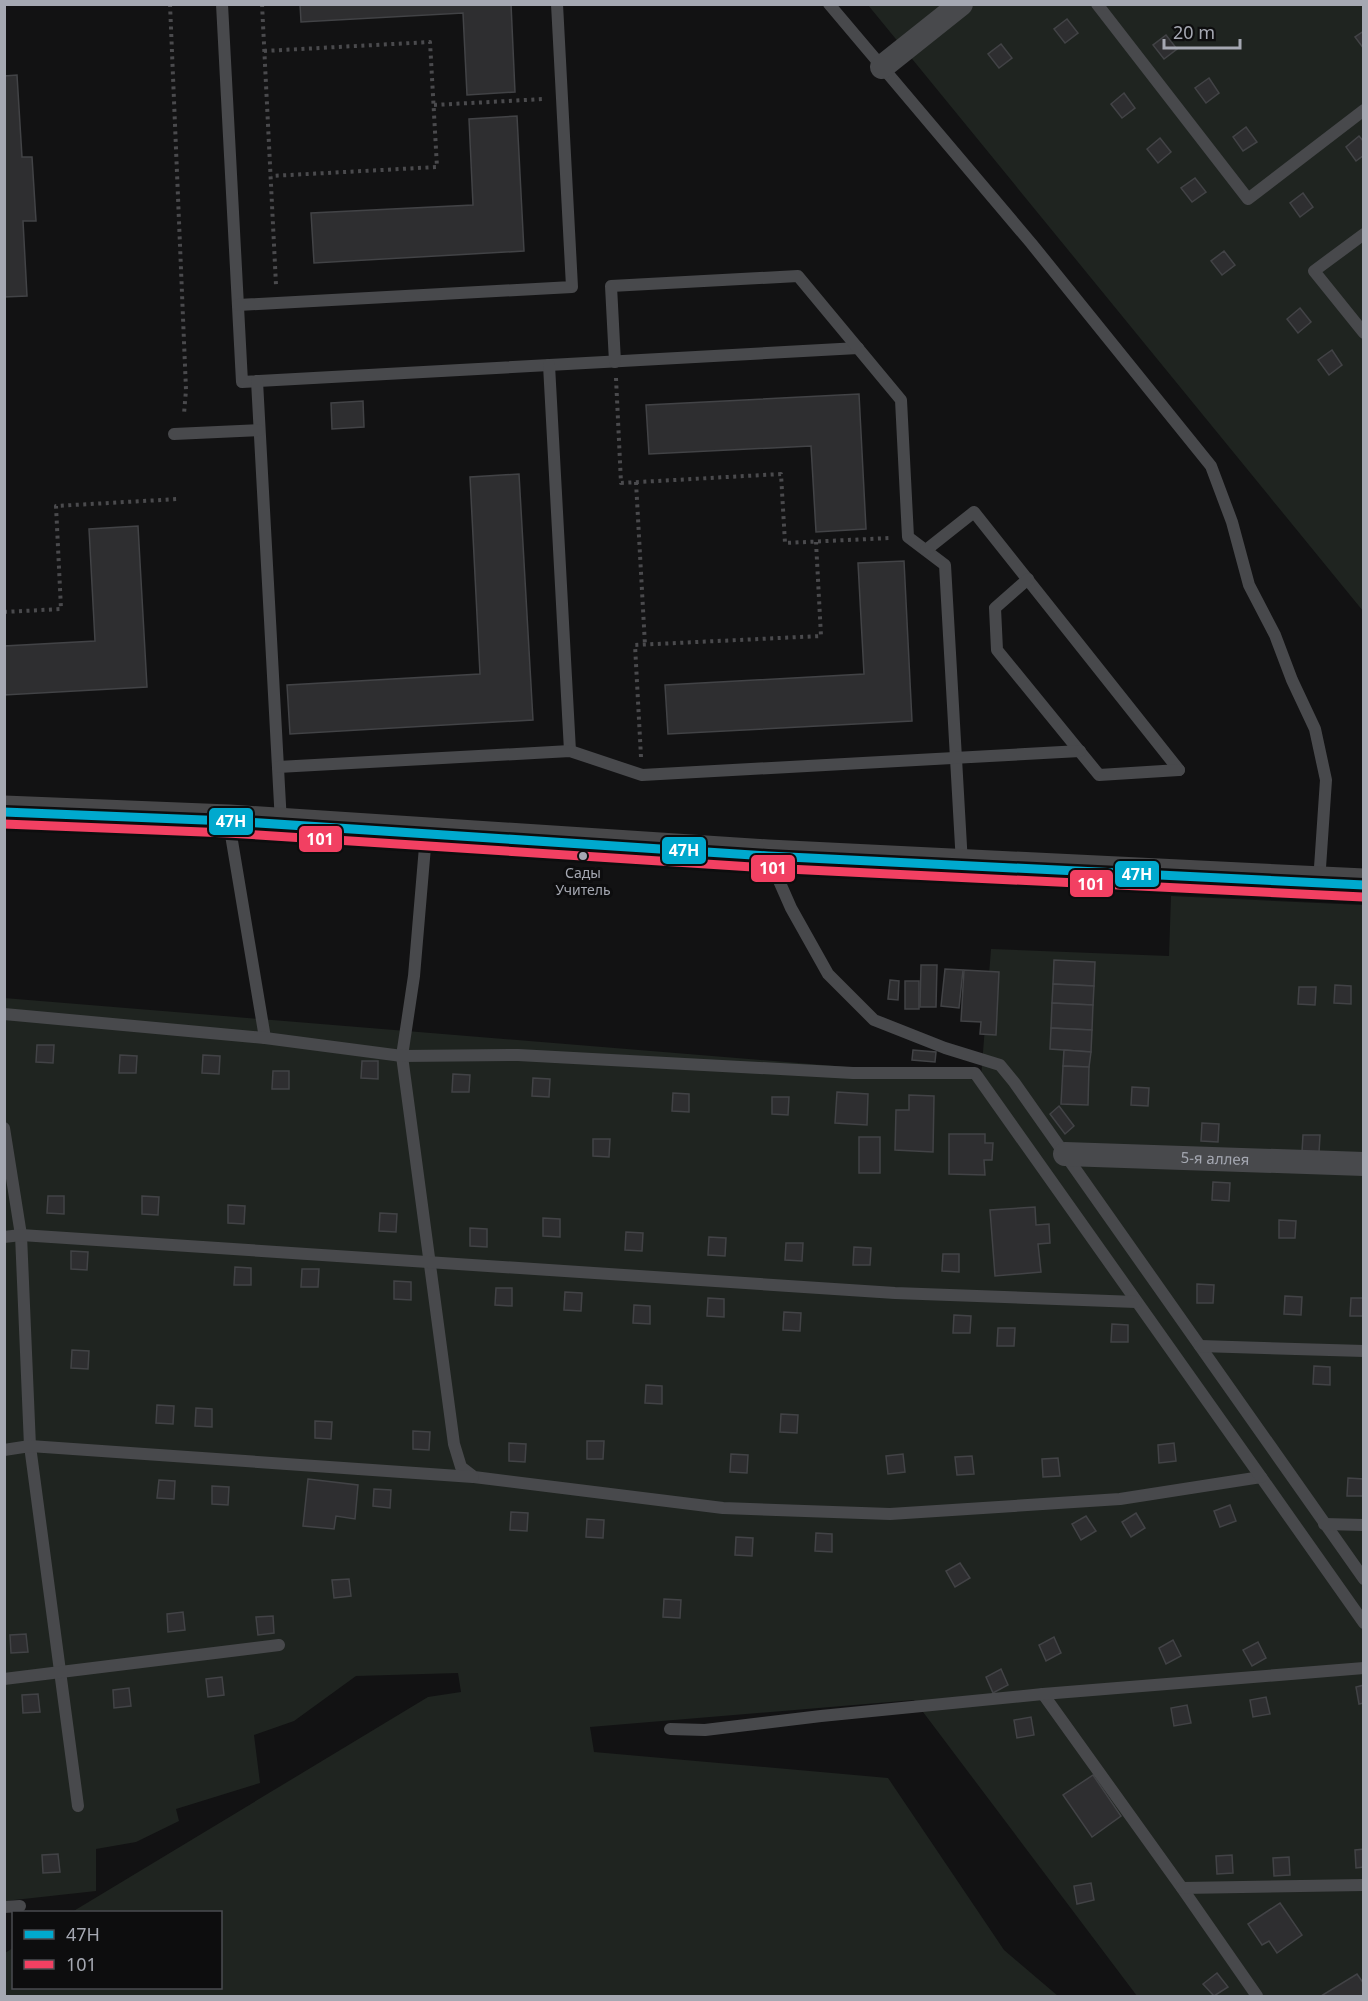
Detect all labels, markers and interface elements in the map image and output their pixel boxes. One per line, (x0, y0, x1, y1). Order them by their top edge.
scale bar (1164, 12, 1240, 50)
text: 20 m (1173, 20, 1215, 44)
line badge: 47Н (208, 807, 254, 836)
text: 47Н (216, 810, 246, 832)
line badge: 101 (298, 825, 343, 853)
text: 101 (306, 828, 334, 850)
line badge: 47Н (661, 836, 707, 865)
text: 47Н (669, 839, 699, 861)
marker: Сады Учитель (577, 850, 589, 862)
line badge: 101 (750, 854, 796, 883)
text: 101 (759, 857, 787, 879)
line badge: 47Н (1114, 860, 1160, 888)
place label: Сады Учитель (555, 863, 611, 899)
text: 47Н (1122, 863, 1152, 885)
line badge: 101 (1069, 869, 1114, 898)
text: 101 (1077, 873, 1105, 895)
street label: 5-я аллея (1180, 1147, 1250, 1169)
legend (12, 1911, 222, 1989)
text: 47Н (66, 1922, 100, 1946)
text: 101 (66, 1952, 97, 1976)

